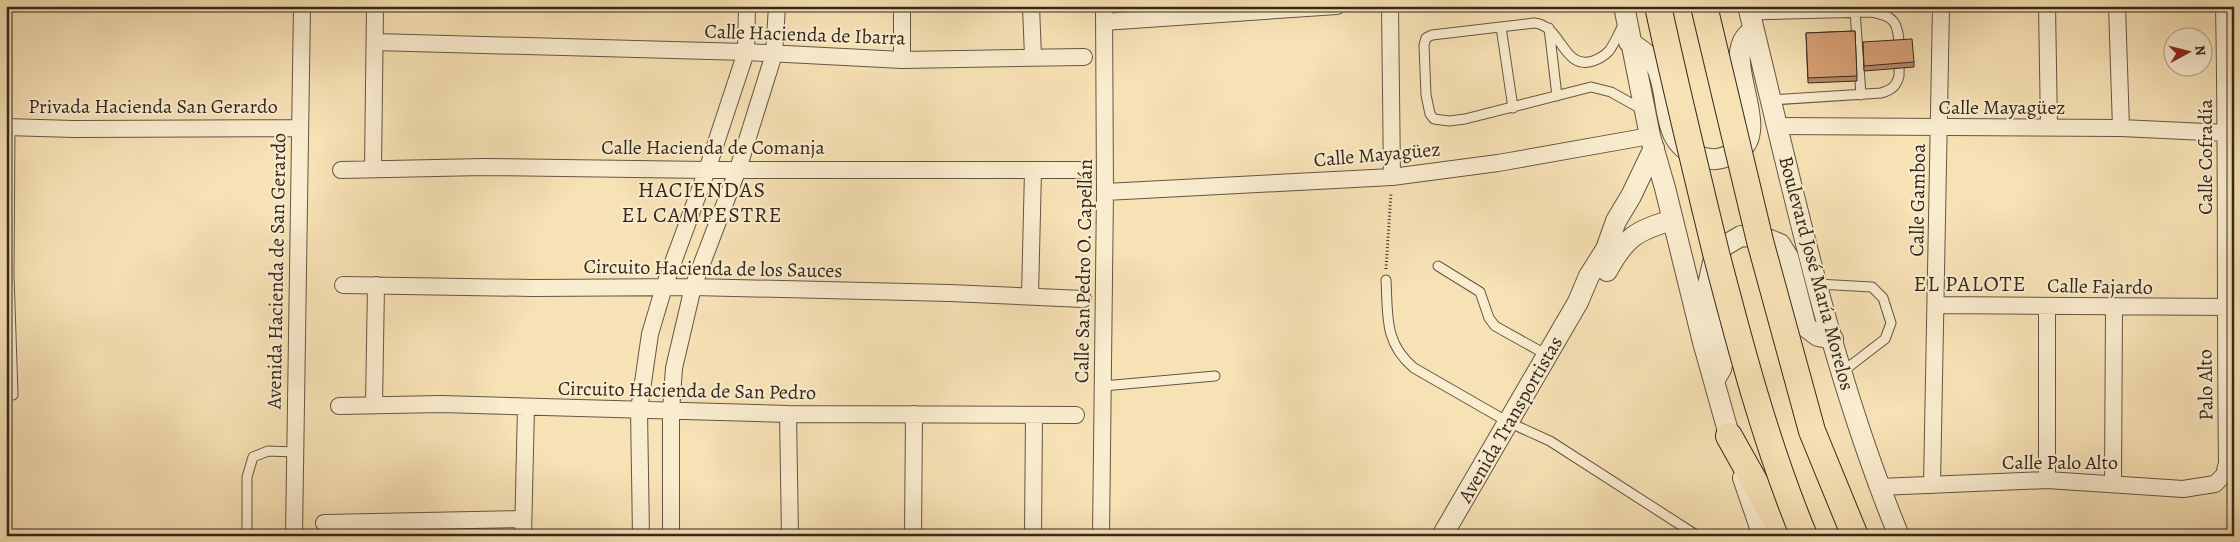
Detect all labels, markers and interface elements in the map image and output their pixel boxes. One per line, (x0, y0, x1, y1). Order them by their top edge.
street label: Calle Hacienda de Ibarra (704, 17, 907, 52)
north arrow (2162, 28, 2212, 78)
text: N (2190, 44, 2210, 57)
street label: Privada Hacienda San Gerardo (28, 93, 278, 120)
street label: Calle Mayagüez (1938, 94, 2066, 121)
street label: Calle Cofradía (2192, 98, 2219, 215)
street label: Avenida Hacienda de San Gerardo (261, 133, 292, 410)
street label: Calle Hacienda de Comanja (601, 134, 825, 161)
street label: Calle Mayagüez (1313, 136, 1442, 173)
street label: Calle Gamboa (1903, 143, 1932, 257)
street label: Boulevard José María Morelos (1772, 153, 1861, 393)
street label: Calle San Pedro O. Capellán (1068, 159, 1099, 383)
district label: HACIENDAS EL CAMPESTRE (621, 175, 783, 230)
street label: Circuito Hacienda de los Sauces (583, 253, 843, 284)
district label: EL PALOTE (1913, 269, 2027, 299)
street label: Calle Fajardo (2047, 272, 2153, 301)
street label: Avenida Transportistas (1451, 331, 1569, 508)
street label: Palo Alto (2191, 349, 2220, 421)
street label: Circuito Hacienda de San Pedro (558, 375, 816, 406)
street label: Calle Palo Alto (2002, 449, 2118, 476)

